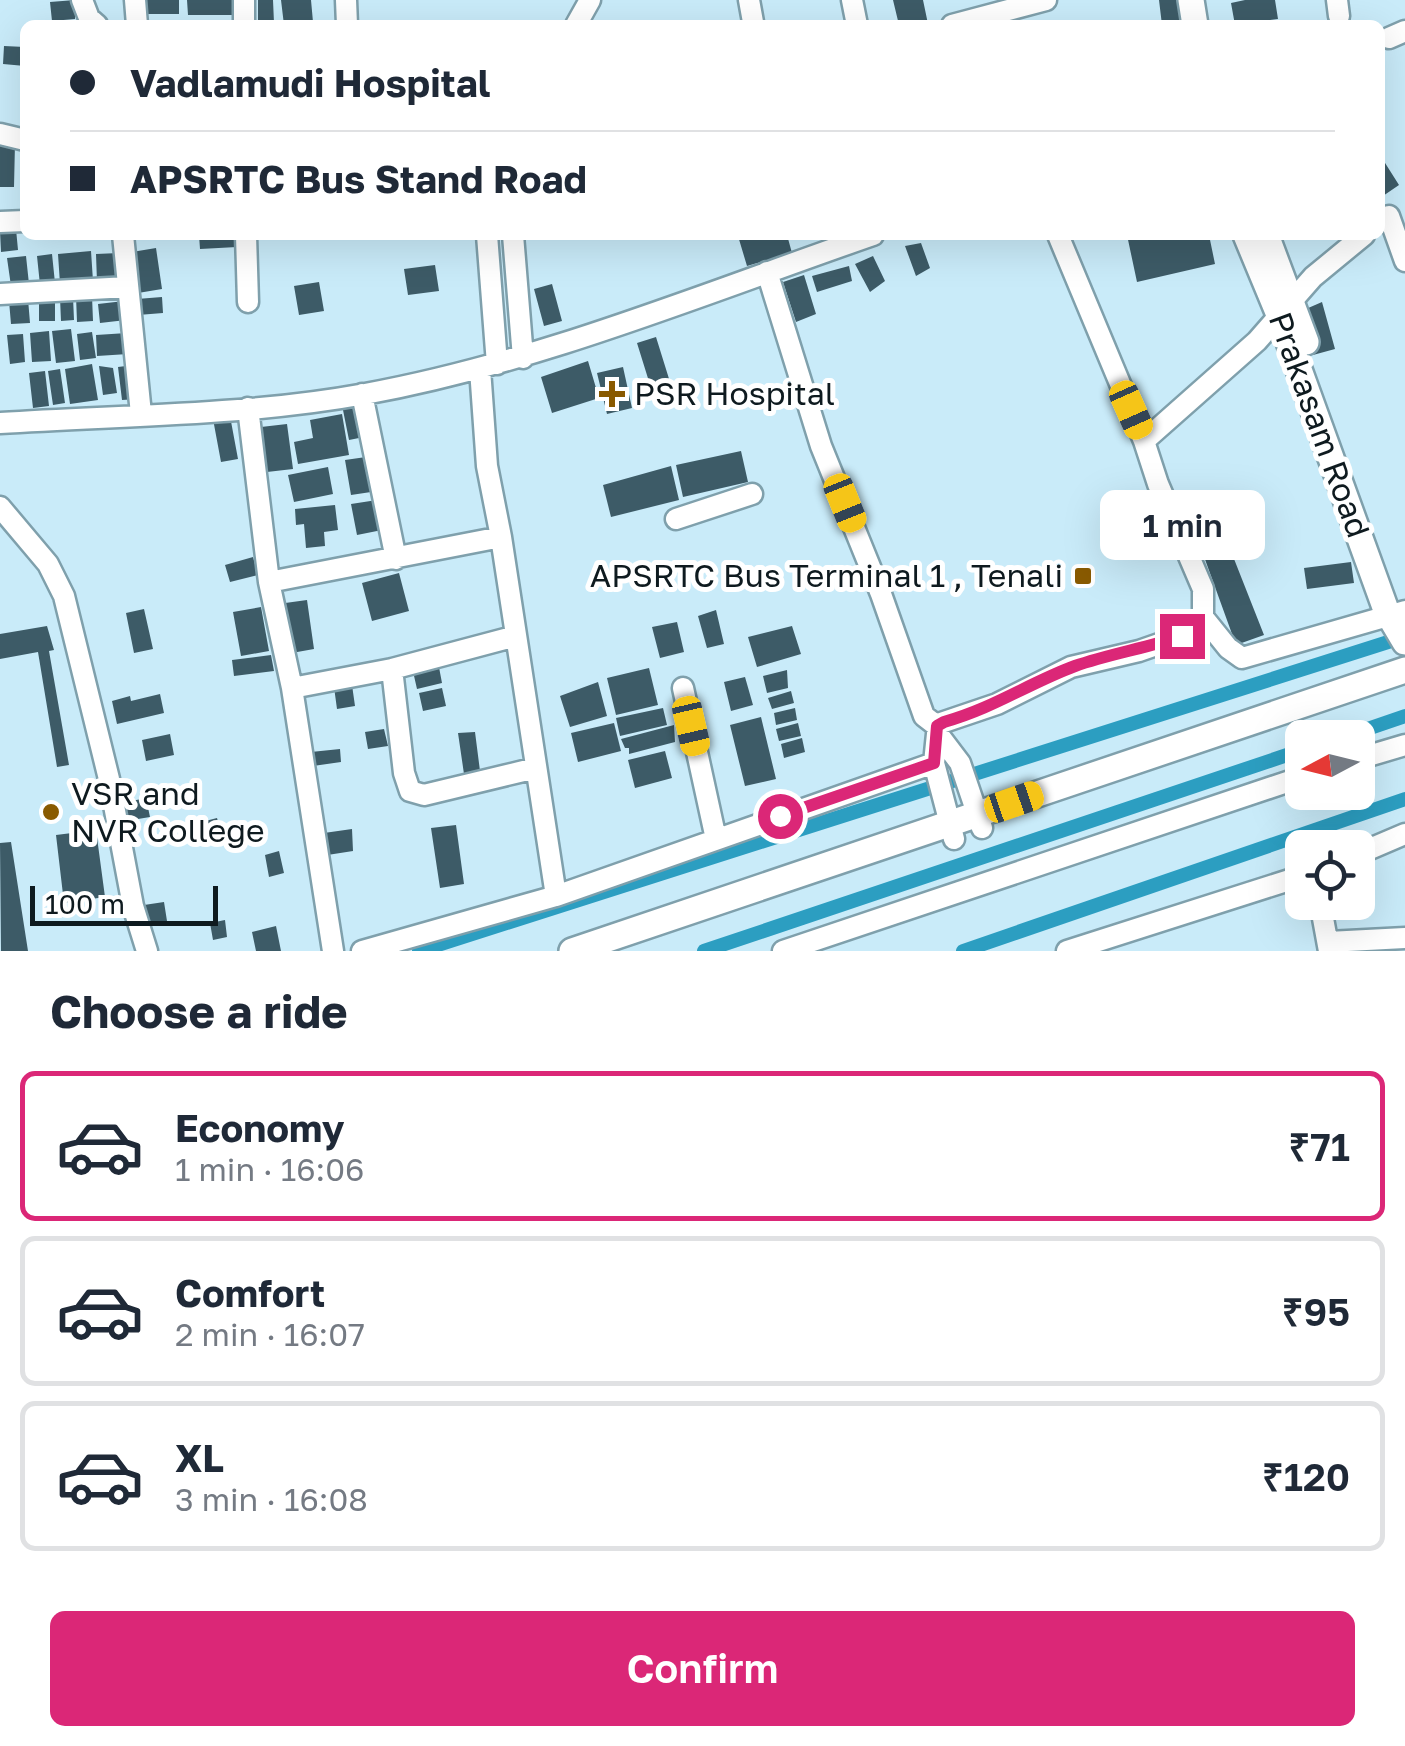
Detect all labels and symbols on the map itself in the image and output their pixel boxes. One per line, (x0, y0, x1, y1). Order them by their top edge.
street label: Prakasam Road (1262, 307, 1378, 542)
place label: PSR Hospital (634, 374, 835, 412)
car (1105, 376, 1157, 444)
marker: PSR Hospital (599, 381, 625, 407)
car (820, 470, 870, 536)
callout: 1 min (1100, 491, 1264, 561)
place label: APSRTC Bus Terminal 1 , Tenali (590, 556, 1063, 594)
marker: APSRTC Bus Terminal 1 , Tenali (1072, 565, 1094, 587)
route end (1160, 614, 1205, 659)
car (670, 693, 712, 759)
north arrow (1285, 720, 1375, 810)
place label: VSR and NVR College (71, 774, 264, 849)
car (981, 778, 1047, 826)
route start (758, 794, 803, 839)
marker: VSR and NVR College (40, 801, 62, 823)
scale bar (30, 881, 218, 926)

